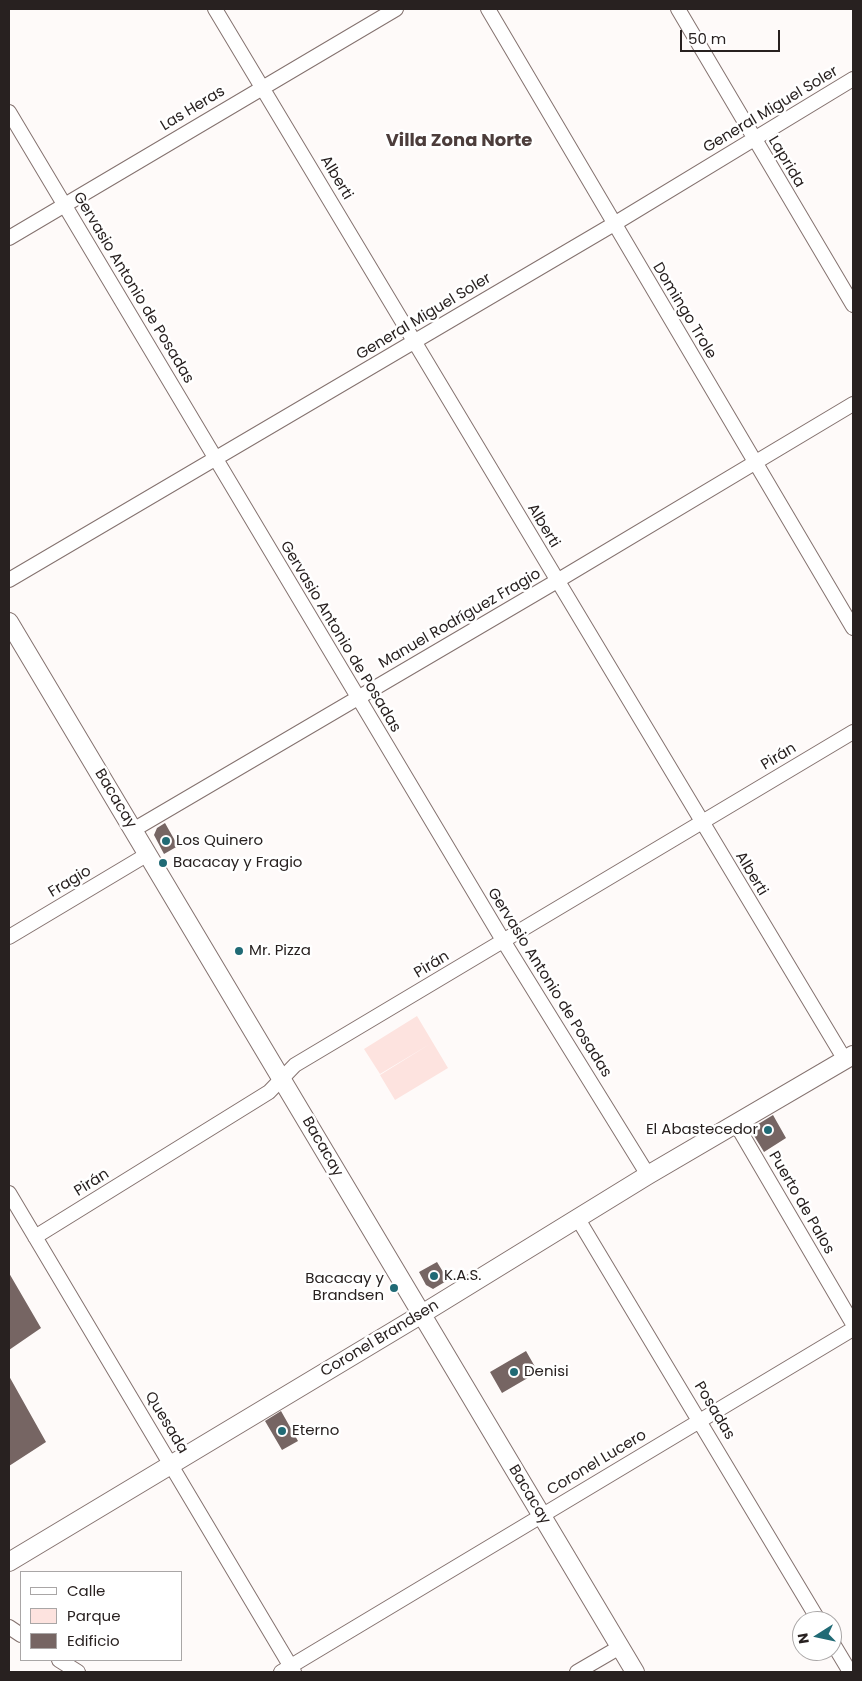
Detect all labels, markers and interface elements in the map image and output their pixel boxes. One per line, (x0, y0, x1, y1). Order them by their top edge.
scale bar (682, 20, 782, 52)
text: 50 m (688, 28, 726, 49)
street label: General Miguel Soler (701, 63, 841, 157)
street label: Las Heras (158, 83, 228, 135)
district label: Villa Zona Norte (386, 130, 532, 152)
street label: Laprida (764, 133, 808, 191)
street label: Alberti (316, 153, 356, 203)
street label: Gervasio Antonio de Posadas (69, 189, 197, 387)
street label: Domingo Trole (648, 260, 720, 362)
street label: General Miguel Soler (354, 270, 494, 364)
street label: Alberti (523, 501, 563, 551)
street label: Gervasio Antonio de Posadas (276, 538, 404, 736)
street label: Manuel Rodríguez Fragio (376, 565, 544, 673)
street label: Pirán (758, 740, 800, 774)
street label: Bacacay (90, 766, 140, 832)
place label: Los Quinero (176, 832, 263, 850)
marker: Los Quinero (160, 835, 172, 847)
street label: Alberti (731, 849, 771, 899)
place label: Bacacay y Fragio (173, 854, 302, 872)
marker: Bacacay y Fragio (157, 857, 169, 869)
street label: Fragio (45, 862, 95, 902)
street label: Gervasio Antonio de Posadas (483, 885, 615, 1081)
place label: Mr. Pizza (249, 942, 311, 960)
marker: Mr. Pizza (233, 945, 245, 957)
street label: Pirán (411, 948, 453, 982)
street label: Bacacay (298, 1114, 346, 1180)
place label: El Abastecedor (646, 1121, 758, 1139)
marker: El Abastecedor (762, 1124, 774, 1136)
street label: Puerto de Palos (764, 1148, 838, 1258)
street label: Pirán (71, 1165, 113, 1201)
place label: K.A.S. (444, 1267, 481, 1285)
place label: Bacacay y Brandsen (305, 1270, 384, 1305)
marker: K.A.S. (428, 1270, 440, 1282)
marker: Bacacay y Brandsen (388, 1282, 400, 1294)
street label: Coronel Brandsen (318, 1297, 442, 1381)
place label: Denisi (524, 1363, 569, 1381)
marker: Denisi (508, 1366, 520, 1378)
street label: Posadas (690, 1379, 738, 1443)
street label: Quesada (141, 1389, 191, 1457)
place label: Eterno (292, 1422, 339, 1440)
marker: Eterno (276, 1425, 288, 1437)
street label: Coronel Lucero (544, 1426, 650, 1500)
street label: Bacacay (504, 1462, 554, 1528)
legend (20, 1571, 182, 1661)
text: Calle (67, 1580, 105, 1601)
text: Parque (67, 1605, 120, 1626)
north arrow (792, 1611, 842, 1661)
text: Edificio (67, 1630, 120, 1651)
text: N (792, 1632, 814, 1645)

